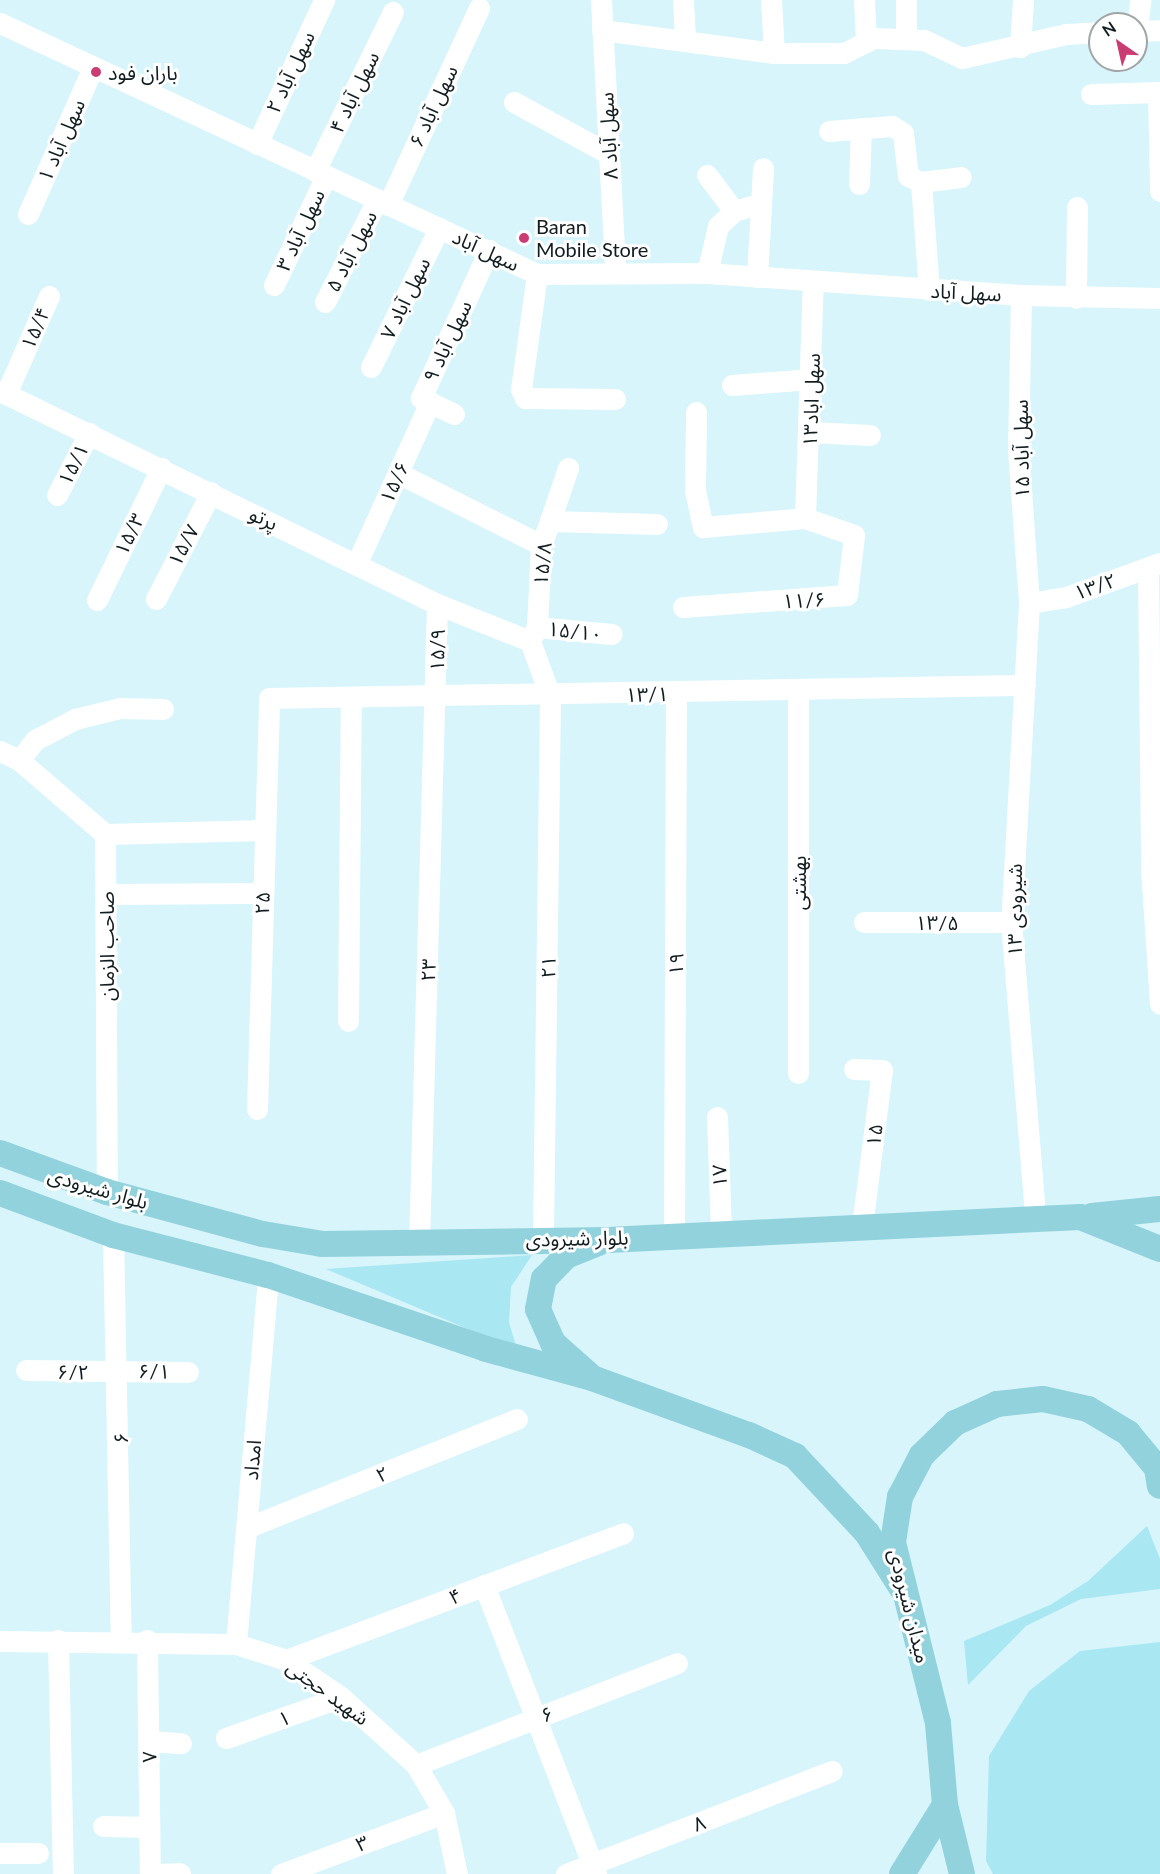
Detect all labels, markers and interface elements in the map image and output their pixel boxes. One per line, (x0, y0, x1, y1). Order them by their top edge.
north arrow (1088, 12, 1148, 72)
text: N (1098, 17, 1119, 40)
street label: سهل آباد ۲ (261, 27, 319, 117)
street label: سهل آباد ۴ (324, 47, 384, 137)
place label: باران فود (108, 60, 178, 84)
street label: سهل آباد ۶ (404, 61, 462, 151)
marker: باران فود (89, 65, 103, 79)
street label: سهل آباد ۸ (594, 92, 622, 180)
street label: سهل آباد ۱ (32, 95, 90, 185)
street label: سهل آباد ۳ (271, 185, 329, 275)
street label: سهل آباد ۵ (320, 207, 382, 295)
place label: Baran Mobile Store (536, 214, 648, 261)
street label: سهل آباد (449, 224, 523, 276)
marker: Baran Mobile Store (517, 231, 531, 245)
street label: سهل آباد ۷ (375, 253, 435, 343)
street label: سهل آباد (930, 278, 1002, 306)
street label: سهل آباد ۹ (418, 296, 476, 386)
street label: ۱۵/۴ (15, 303, 55, 353)
street label: سهل اباد۱۳ (797, 353, 825, 447)
street label: سهل آباد ۱۵ (1008, 399, 1034, 499)
street label: ۱۵/۱ (52, 439, 94, 489)
street label: ۱۵/۶ (374, 457, 414, 507)
street label: پرتو (246, 501, 282, 535)
street label: ۱۵/۳ (109, 509, 149, 559)
street label: ۱۵/۷ (162, 520, 204, 570)
street label: ۱۵/۸ (528, 541, 556, 587)
street label: ۱۳/۲ (1071, 568, 1119, 604)
street label: ۱۱/۶ (782, 587, 826, 613)
street label: ۱۵/۱۰ (546, 616, 604, 646)
street label: ۱۵/۹ (425, 628, 449, 672)
street label: ۱۳/۱ (625, 682, 669, 706)
street label: بهشتی (786, 856, 810, 910)
street label: شیرودی ۱۳ (1002, 864, 1026, 956)
street label: صاحب الزمان (94, 891, 118, 1001)
street label: ۲۵ (250, 891, 274, 915)
street label: ۱۳/۵ (915, 910, 959, 934)
street label: ۱۹ (663, 953, 687, 975)
street label: ۲۱ (536, 955, 560, 979)
street label: ۲۳ (416, 958, 440, 982)
street label: ۱۵ (861, 1122, 887, 1148)
street label: بلوار شیرودی (45, 1162, 151, 1214)
street label: ۱۷ (707, 1164, 731, 1188)
street label: بلوار شیرودی (525, 1225, 629, 1251)
street label: ۶/۲ (57, 1359, 89, 1383)
street label: ۶/۱ (138, 1359, 170, 1383)
street label: ۶ (108, 1432, 132, 1444)
street label: امداد (238, 1439, 266, 1481)
street label: ۲ (372, 1461, 392, 1487)
street label: میدان شیرودی (884, 1546, 936, 1666)
street label: ۴ (445, 1583, 465, 1609)
street label: شهید حجتی (282, 1654, 374, 1730)
street label: ۶ (537, 1701, 557, 1727)
street label: ۱ (275, 1705, 293, 1731)
street label: ۷ (137, 1751, 161, 1763)
street label: ۸ (689, 1810, 709, 1836)
street label: ۳ (352, 1830, 372, 1856)

